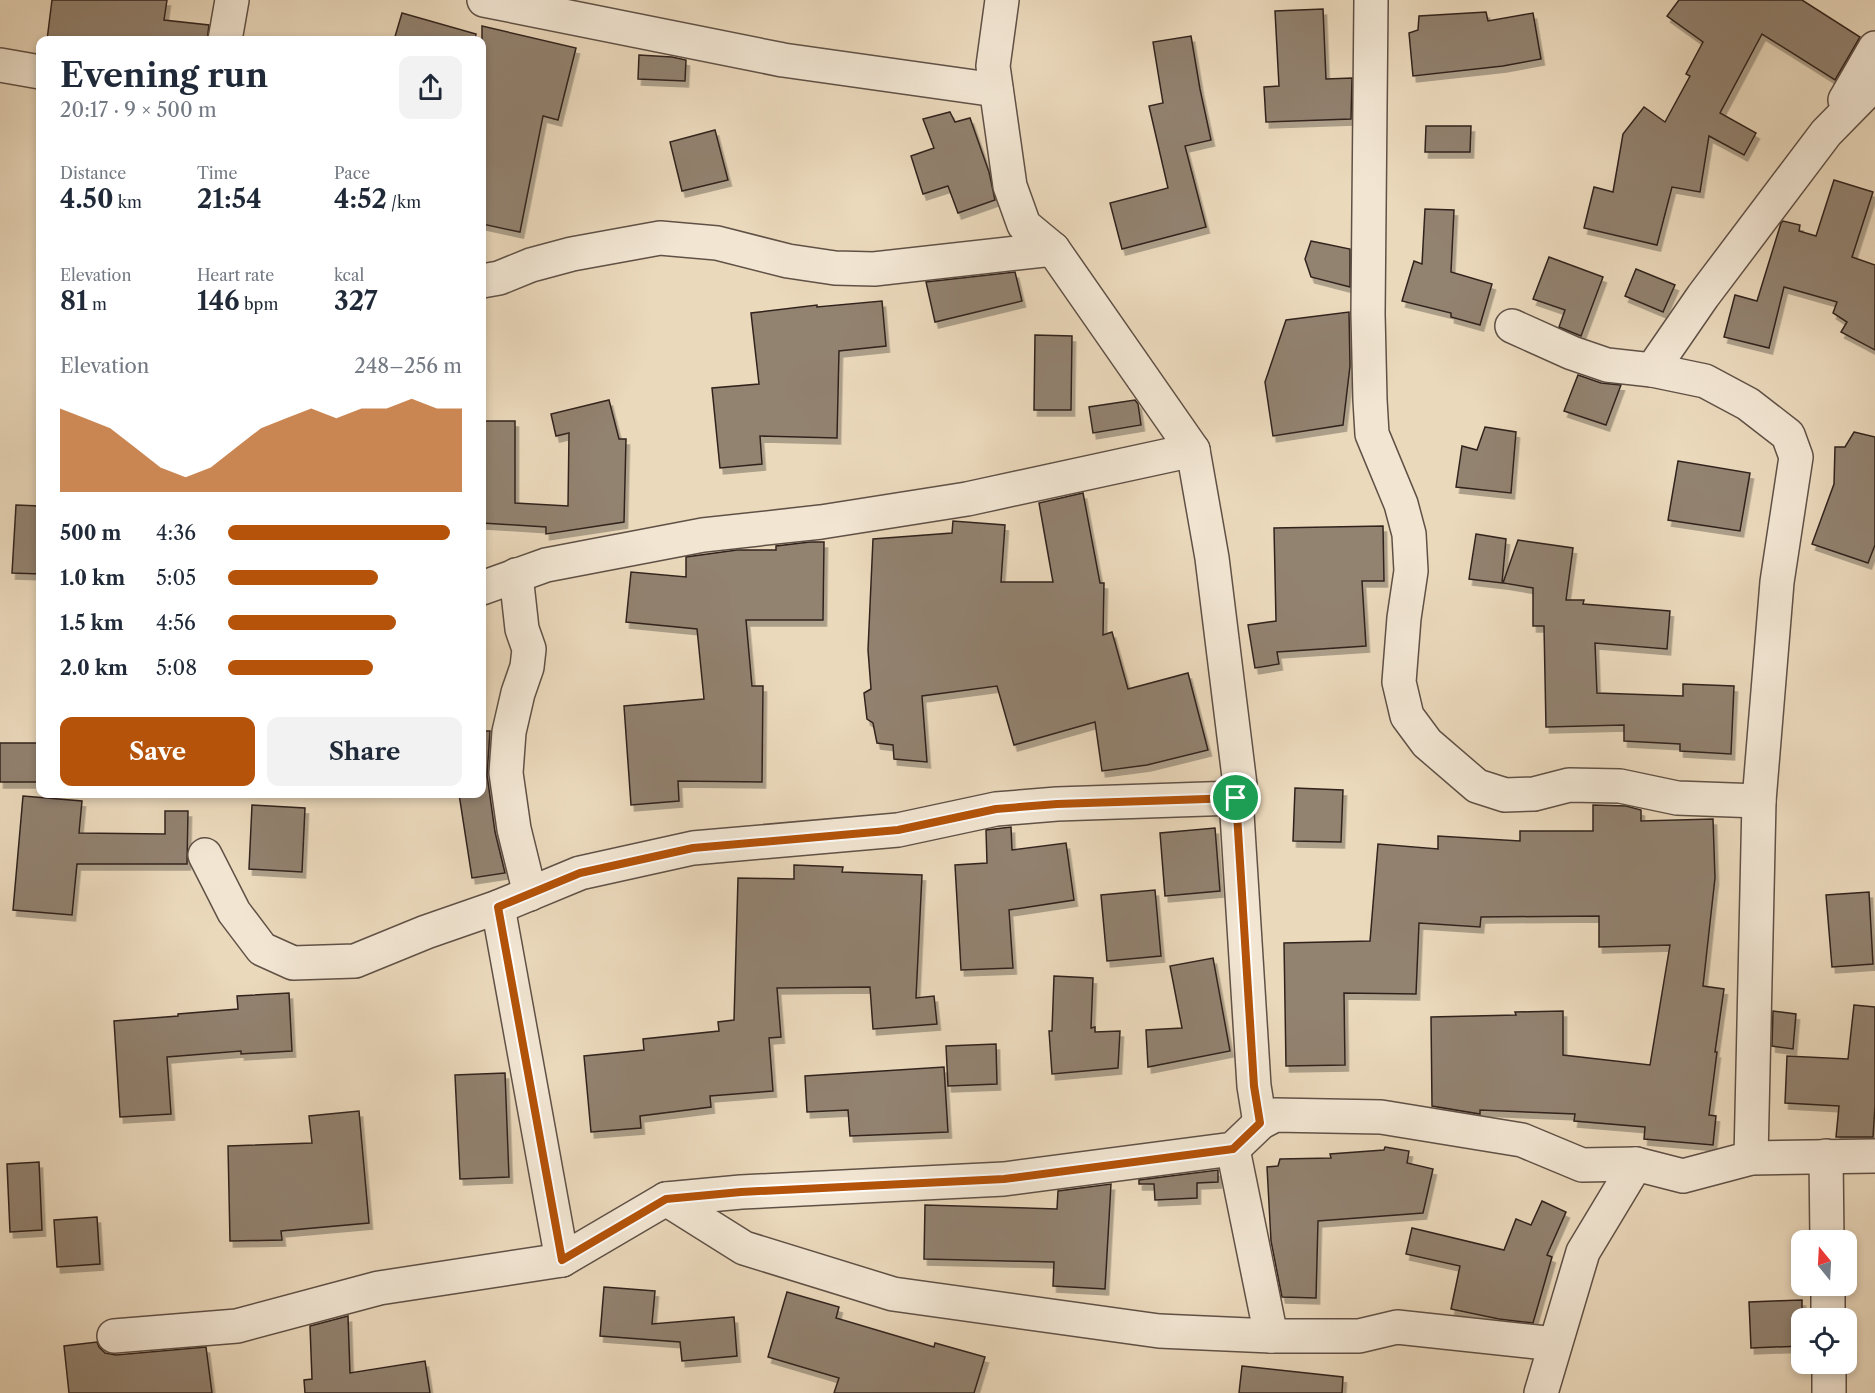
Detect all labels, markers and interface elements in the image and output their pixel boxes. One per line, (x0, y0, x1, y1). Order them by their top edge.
text: Evening run (60, 55, 268, 96)
button: share (399, 56, 462, 119)
text: 20:17 · 9 × 500 m (60, 98, 217, 122)
text: Distance (60, 163, 126, 183)
text: Time (197, 163, 237, 183)
text: Pace (334, 163, 370, 183)
text: 4.50 (60, 183, 114, 215)
text: 21:54 (197, 183, 262, 215)
text: 4:52 (334, 183, 387, 215)
text: km (114, 192, 142, 212)
text: /km (387, 192, 421, 212)
text: Elevation (60, 265, 131, 285)
text: Heart rate (197, 265, 274, 285)
text: kcal (334, 265, 364, 285)
text: 81 (60, 285, 88, 317)
text: 146 (197, 285, 240, 317)
text: 327 (334, 285, 378, 317)
text: m (88, 294, 107, 314)
text: bpm (240, 294, 278, 314)
text: Elevation (60, 354, 149, 378)
text: 248–256 m (354, 354, 462, 378)
text: 500 m (60, 521, 121, 545)
text: 4:36 (156, 521, 196, 545)
text: 1.0 km (60, 566, 125, 590)
text: 5:05 (156, 566, 196, 590)
text: 1.5 km (60, 611, 124, 635)
text: 4:56 (156, 611, 196, 635)
text: 2.0 km (60, 656, 128, 680)
text: 5:08 (156, 656, 197, 680)
button: Save (60, 717, 255, 786)
button: Share (267, 717, 462, 786)
pin (1210, 772, 1261, 823)
icon: arrive (1219, 781, 1252, 814)
north arrow (1791, 1230, 1857, 1296)
map controls (1791, 1230, 1857, 1374)
button: locate (1791, 1308, 1857, 1374)

